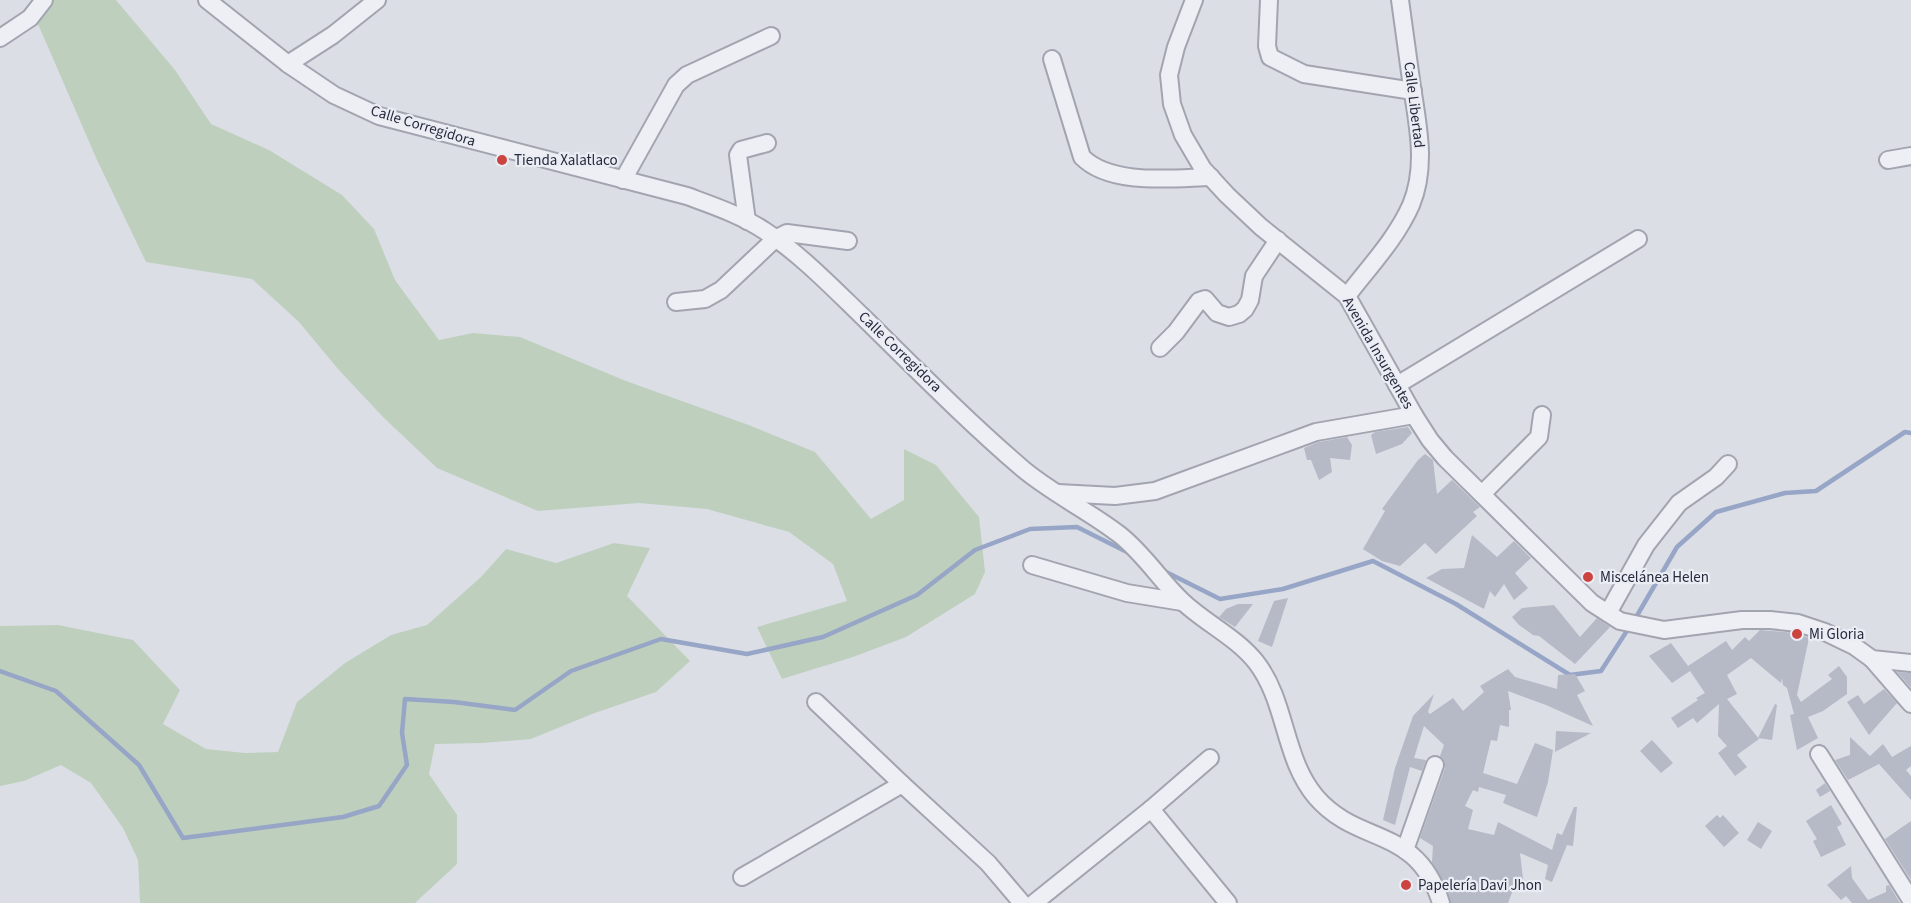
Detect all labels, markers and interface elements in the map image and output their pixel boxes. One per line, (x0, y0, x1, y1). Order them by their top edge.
street label: Calle Libertad (1398, 61, 1430, 149)
street label: Calle Corregidora (368, 100, 478, 152)
place label: Tienda Xalatlaco (514, 150, 618, 171)
marker: Tienda Xalatlaco (495, 153, 509, 167)
street label: Avenida Insurgentes (1337, 293, 1419, 413)
street label: Calle Corregidora (854, 307, 946, 397)
place label: Miscelánea Helen (1600, 567, 1709, 588)
marker: Miscelánea Helen (1581, 570, 1595, 584)
place label: Mi Gloria (1809, 624, 1864, 645)
marker: Mi Gloria (1790, 627, 1804, 641)
place label: Papelería Davi Jhon (1418, 875, 1542, 896)
marker: Papelería Davi Jhon (1399, 878, 1413, 892)

